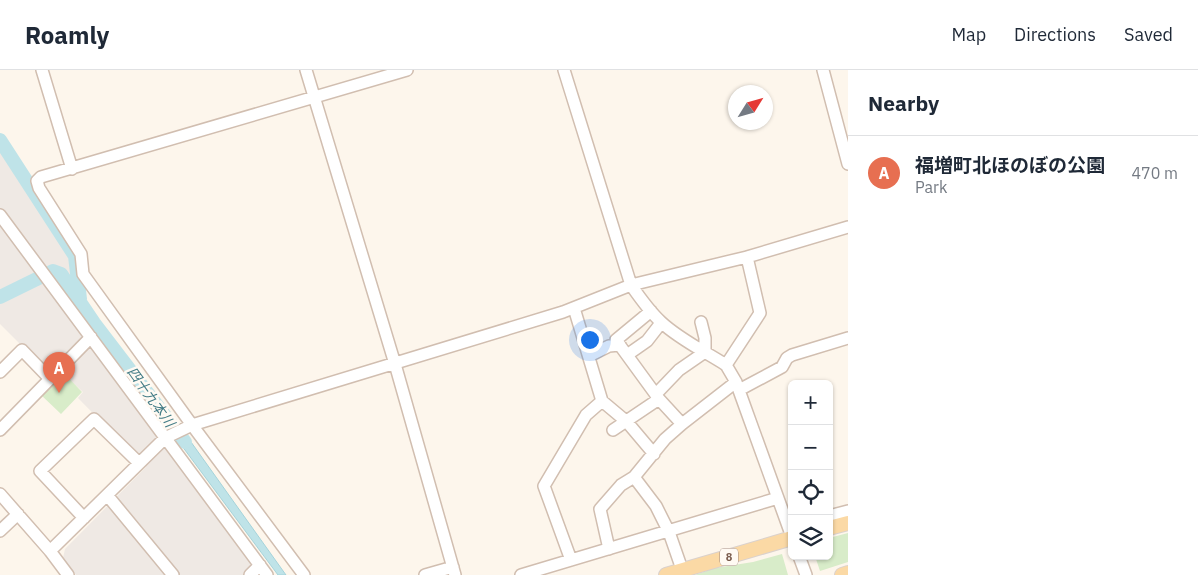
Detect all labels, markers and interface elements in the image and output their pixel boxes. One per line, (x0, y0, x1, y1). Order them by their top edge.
text: Roamly (25, 19, 109, 51)
text: Map (951, 23, 986, 46)
text: Directions (1014, 23, 1096, 46)
text: Saved (1124, 23, 1173, 46)
north arrow (728, 85, 773, 130)
text: Nearby (868, 89, 939, 117)
text: 福増町北ほのぼの公園 (915, 153, 1105, 177)
text: A (879, 163, 889, 183)
text: 470 m (1131, 163, 1178, 183)
text: Park (915, 177, 947, 197)
your location (577, 327, 603, 353)
pin: A (43, 352, 75, 393)
water label: 四十九本川 (123, 363, 180, 432)
map controls (788, 380, 833, 560)
button: + (788, 380, 833, 425)
button: − (788, 425, 833, 470)
button: locate (788, 470, 833, 515)
button: layers (788, 515, 833, 560)
road number: 8 (720, 548, 738, 566)

